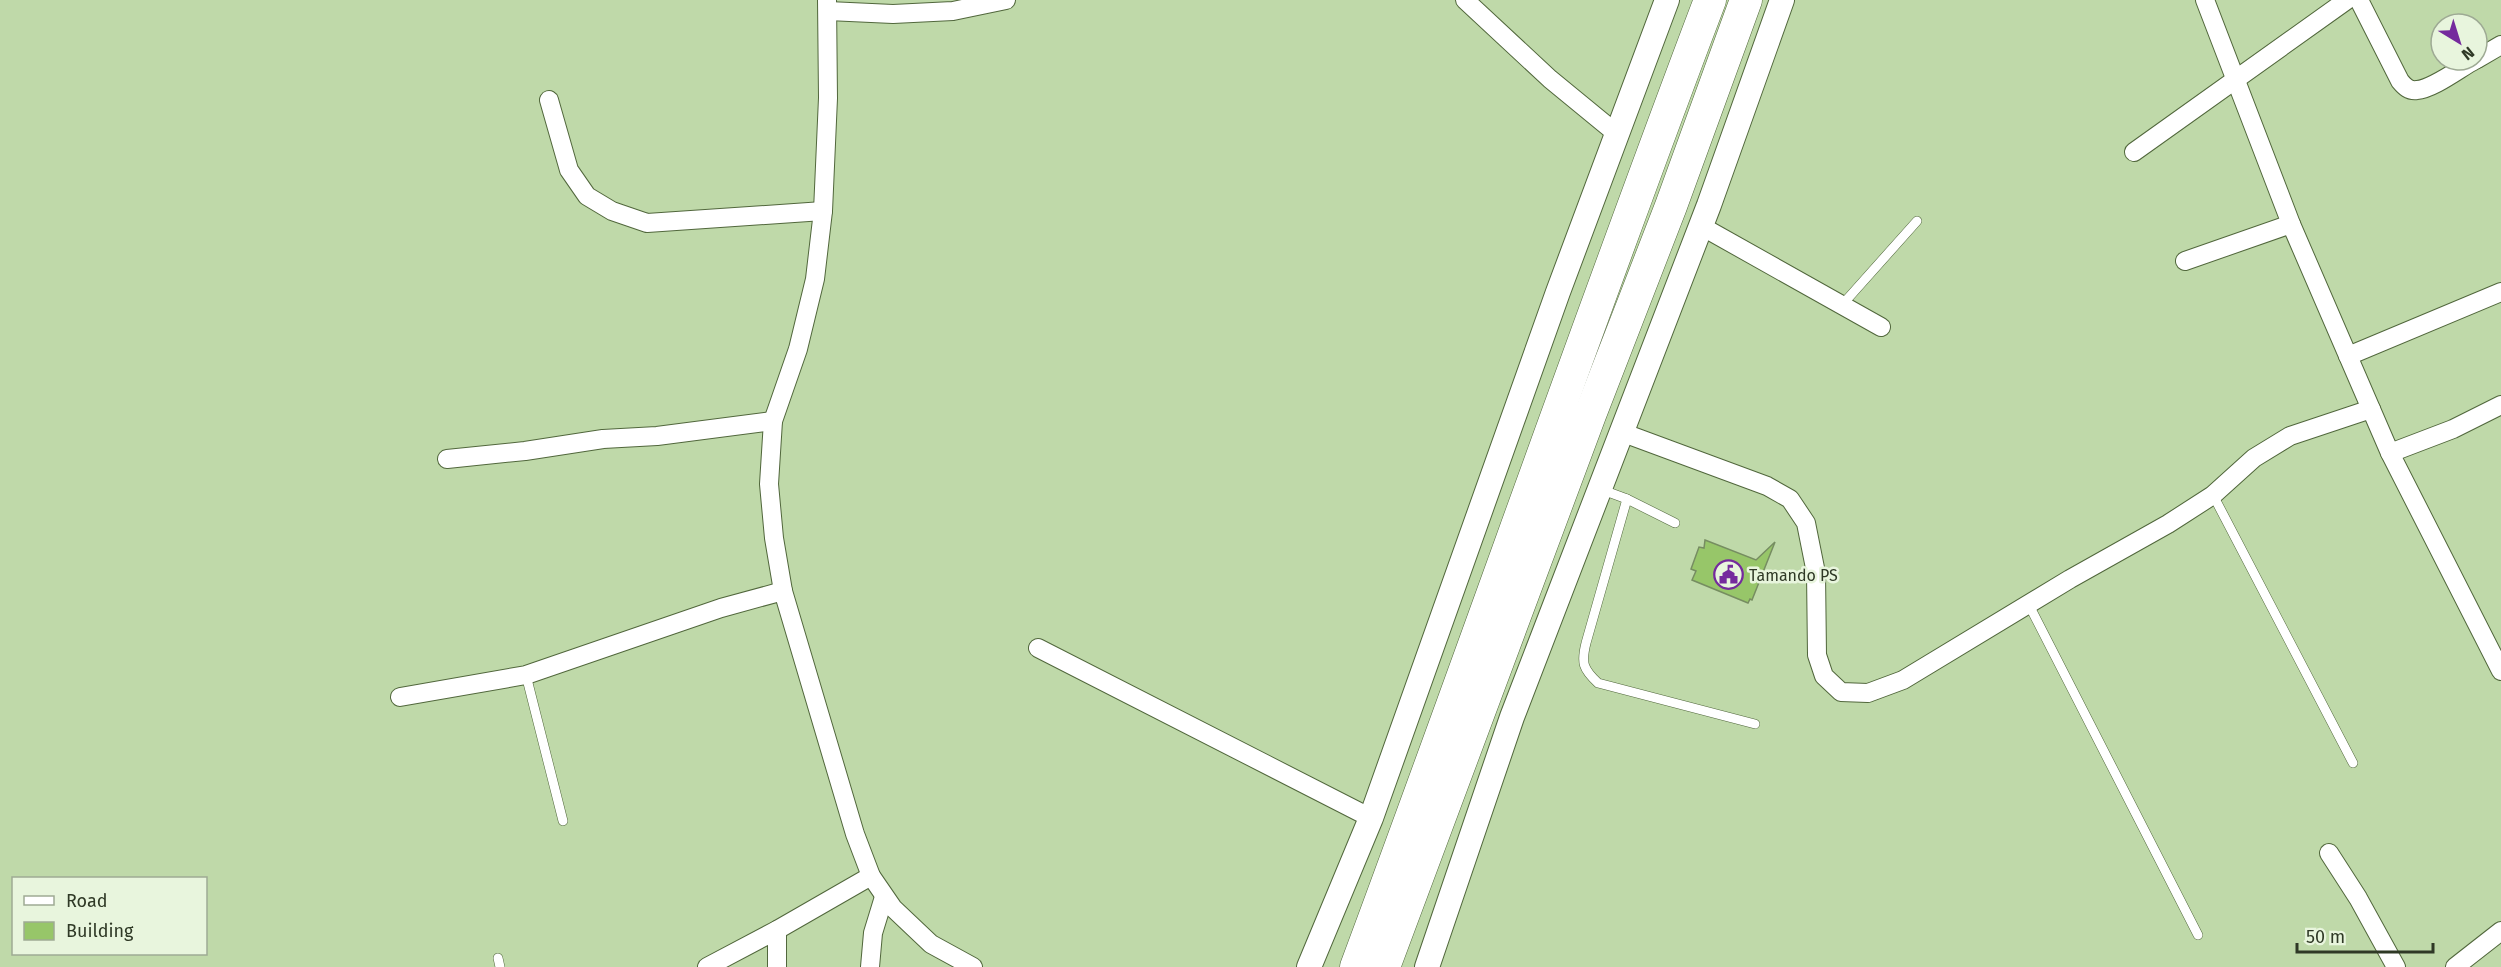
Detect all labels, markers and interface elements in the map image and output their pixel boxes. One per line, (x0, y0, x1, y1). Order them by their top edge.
north arrow (2429, 12, 2489, 72)
text: N (2458, 43, 2478, 64)
public building icon: Tamando PS (1712, 559, 1744, 591)
place label: Tamando PS (1749, 566, 1838, 585)
legend (12, 877, 207, 955)
text: Road (66, 890, 108, 912)
scale bar (2297, 916, 2434, 954)
text: Building (66, 920, 134, 942)
text: 50 m (2306, 926, 2345, 948)

